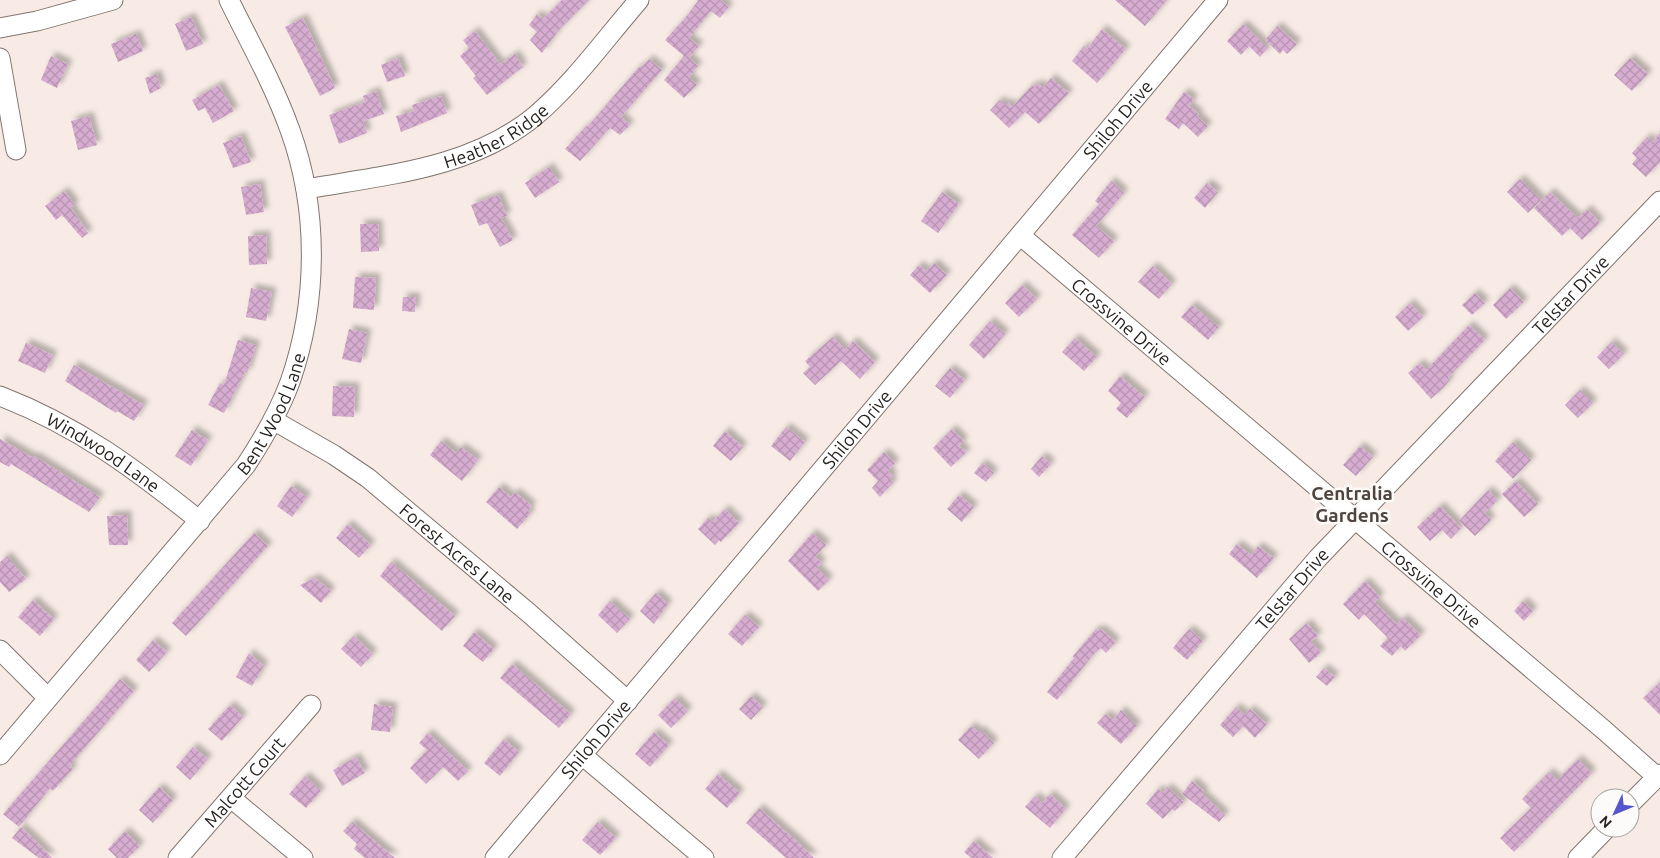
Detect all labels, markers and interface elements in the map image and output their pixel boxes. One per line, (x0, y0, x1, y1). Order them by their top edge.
street label: Shiloh Drive (1079, 76, 1156, 163)
street label: Heather Ridge (441, 99, 552, 172)
street label: Telstar Drive (1528, 251, 1613, 338)
street label: Crossvine Drive (1068, 274, 1176, 369)
street label: Bent Wood Lane (232, 350, 309, 478)
street label: Shiloh Drive (818, 386, 895, 472)
street label: Windwood Lane (44, 408, 164, 496)
district label: Centralia Gardens (1311, 482, 1393, 526)
street label: Forest Acres Lane (396, 499, 519, 607)
street label: Crossvine Drive (1378, 536, 1485, 632)
street label: Telstar Drive (1251, 544, 1332, 634)
street label: Shiloh Drive (557, 695, 634, 782)
street label: Malcott Court (200, 733, 289, 831)
north arrow (1590, 788, 1640, 838)
text: N (1596, 813, 1615, 831)

